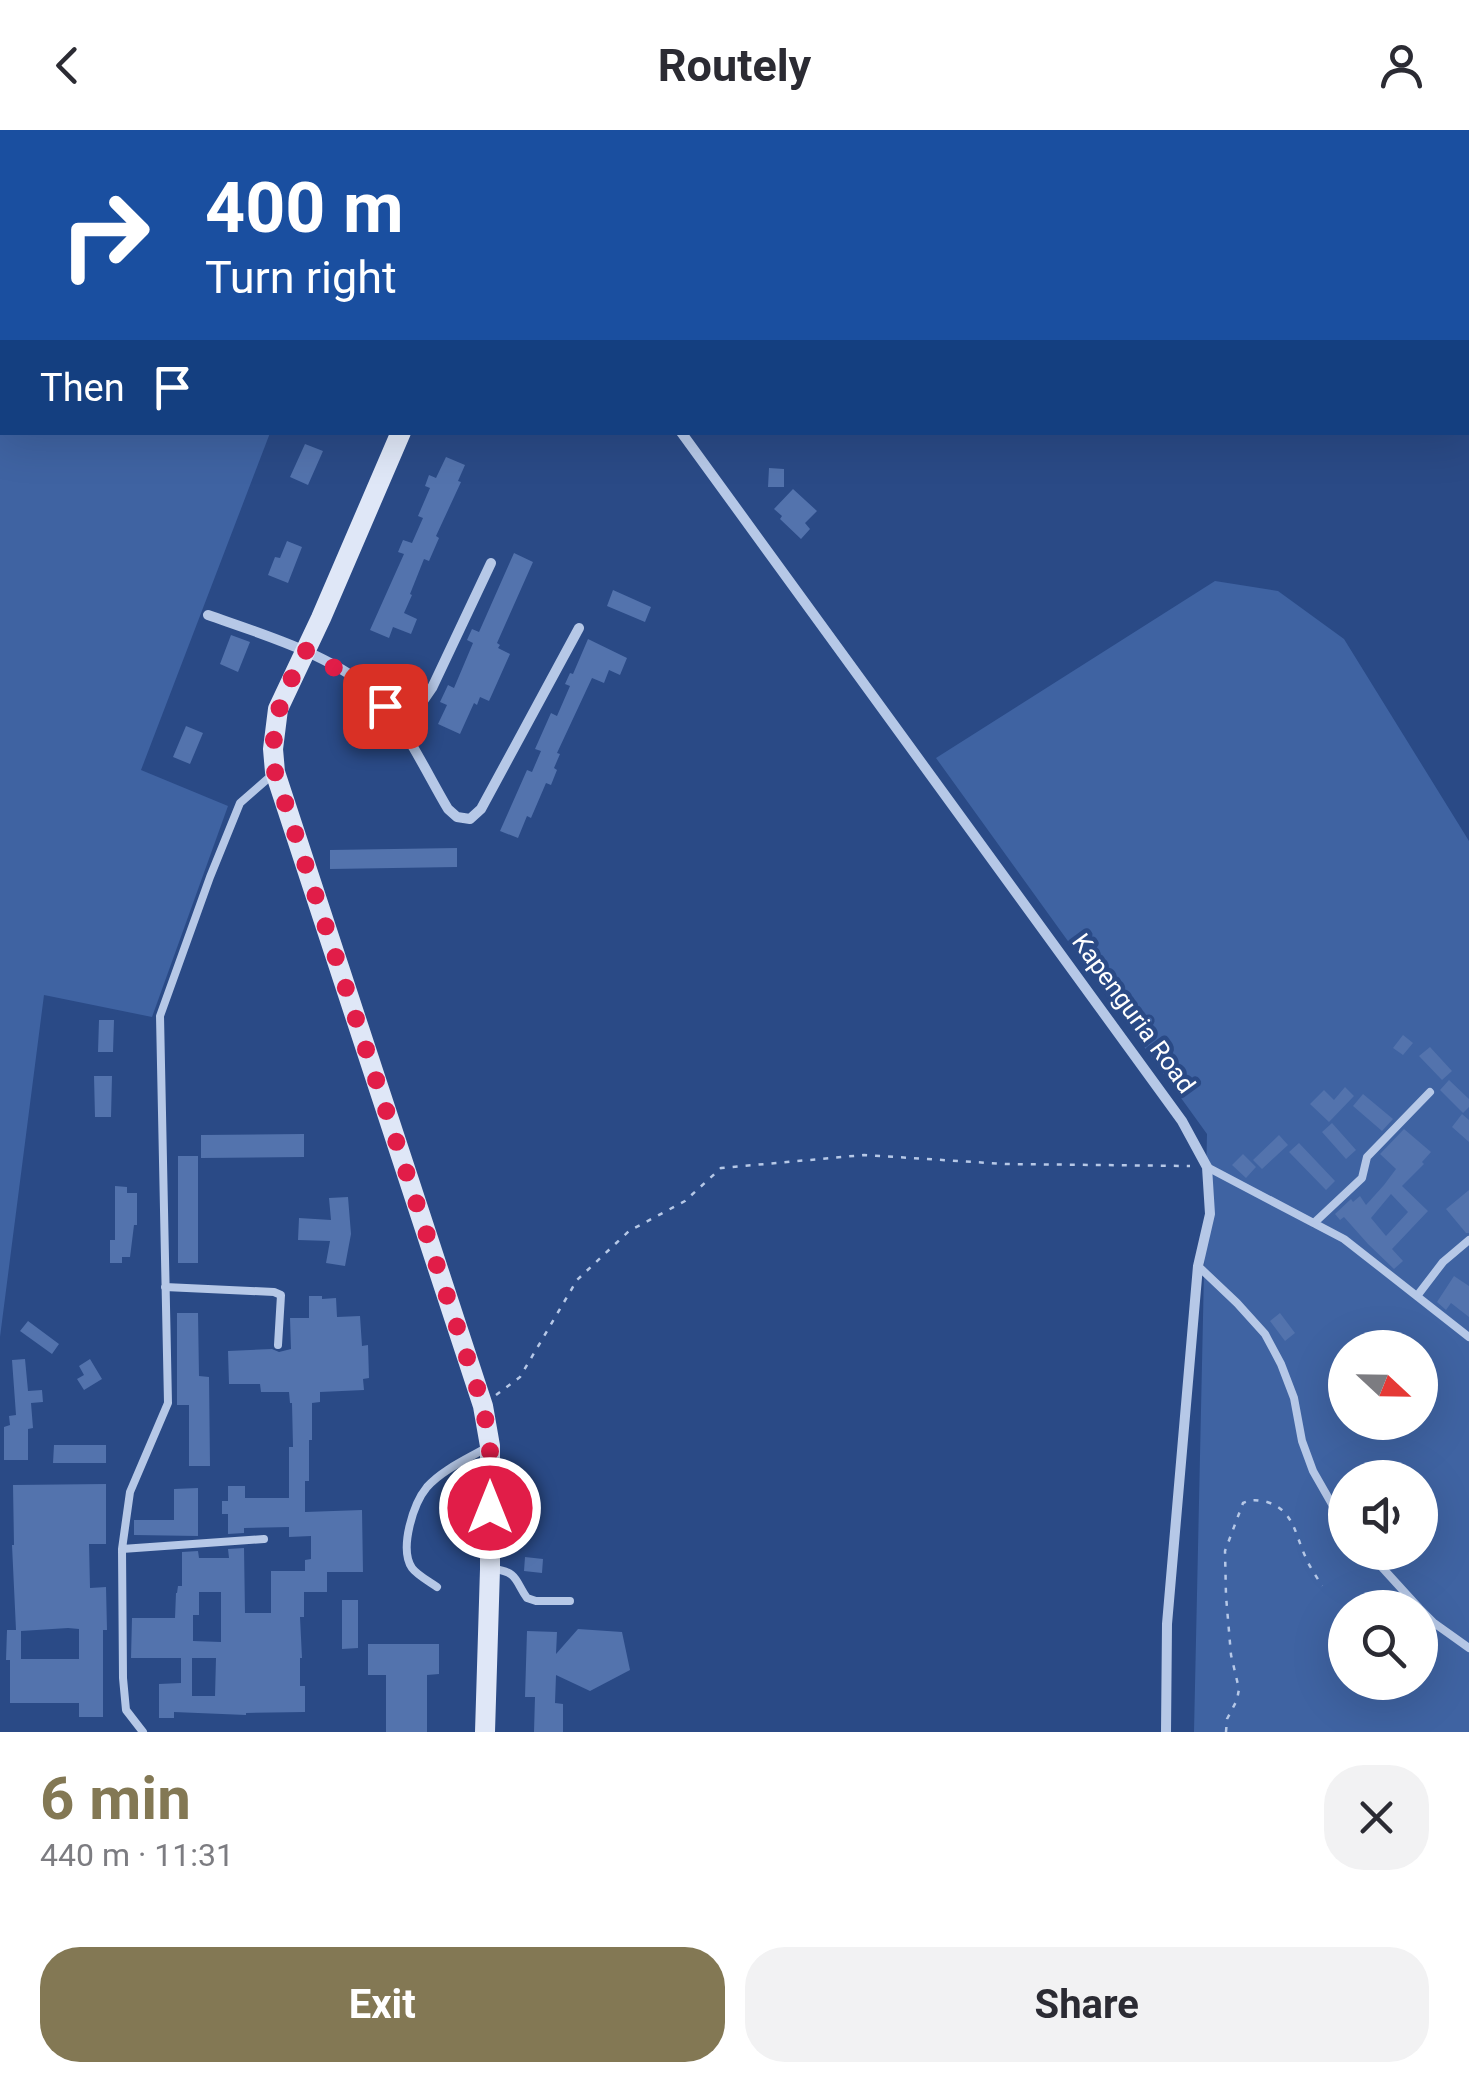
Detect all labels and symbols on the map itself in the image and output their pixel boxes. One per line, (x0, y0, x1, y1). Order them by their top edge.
pin (343, 664, 428, 749)
street label: Kapenguria Road (1066, 928, 1201, 1099)
north arrow (1328, 1330, 1438, 1440)
position arrow (438, 1456, 542, 1560)

